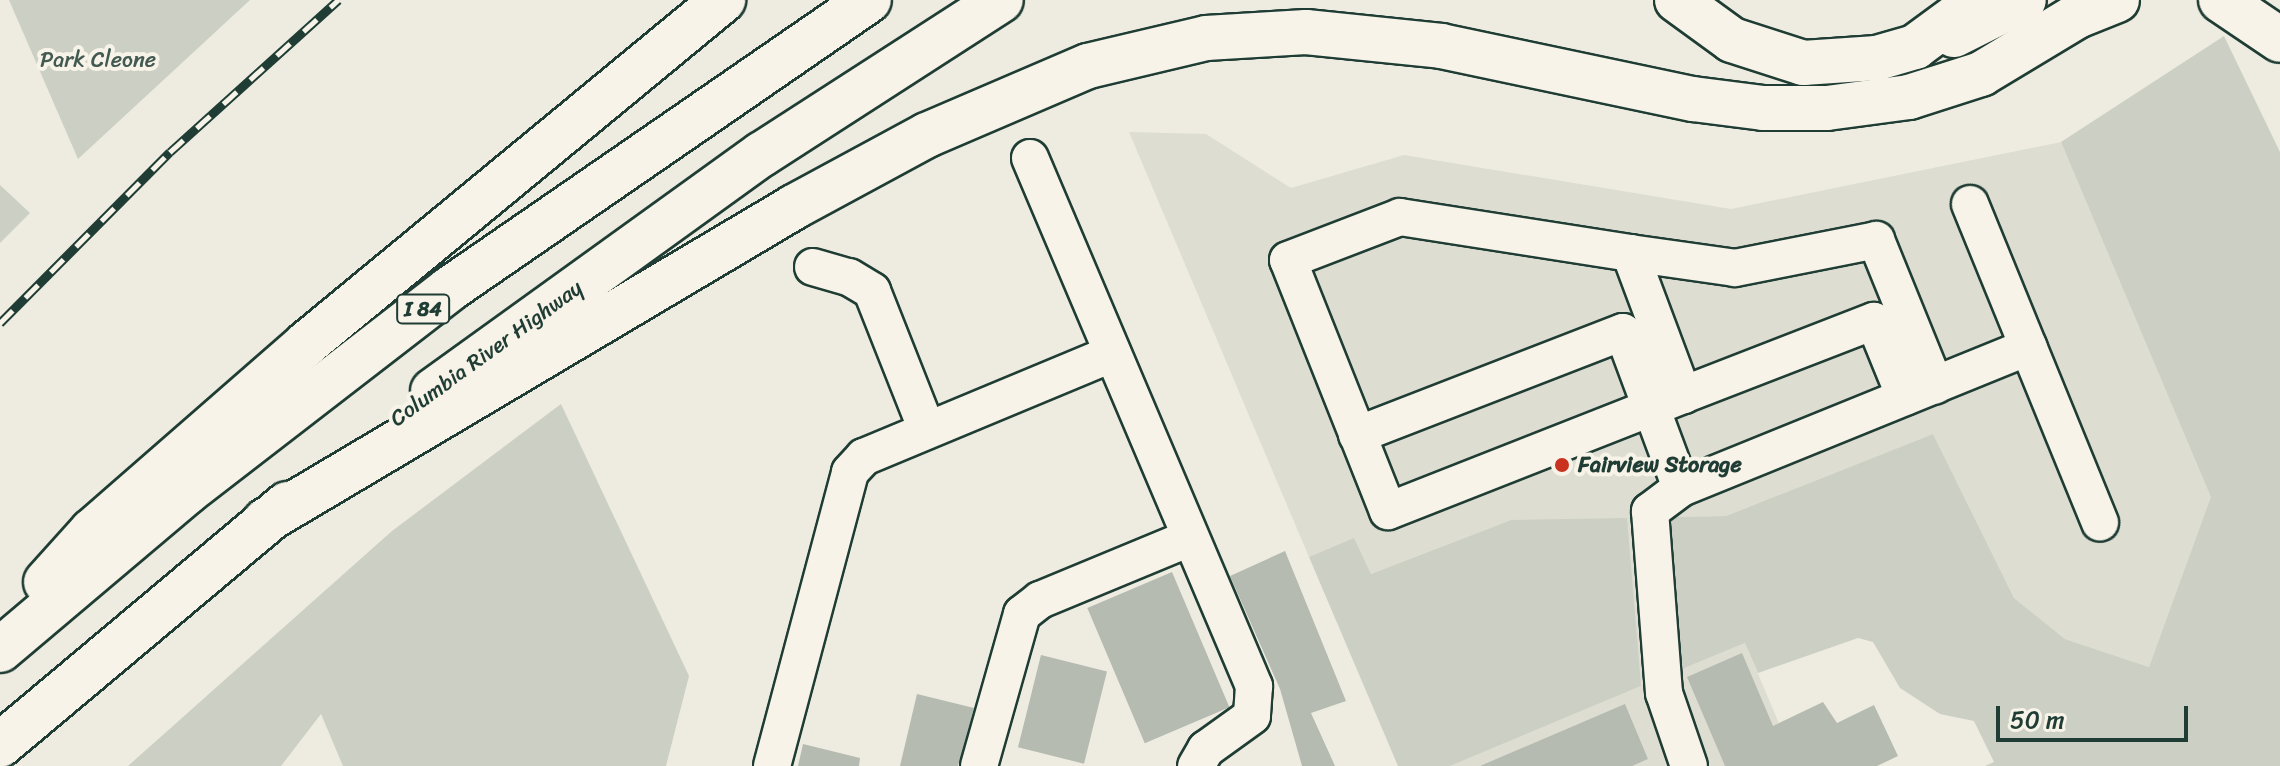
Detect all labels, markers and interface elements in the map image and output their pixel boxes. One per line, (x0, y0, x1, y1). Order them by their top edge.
park label: Park Cleone (40, 47, 156, 73)
street label: Columbia River Highway (384, 274, 588, 432)
road number: I 84 (395, 293, 451, 325)
place label: Fairview Storage (1578, 452, 1741, 478)
marker: Fairview Storage (1553, 456, 1571, 474)
scale bar (2000, 690, 2192, 740)
text: 50 m (2010, 699, 2065, 741)

